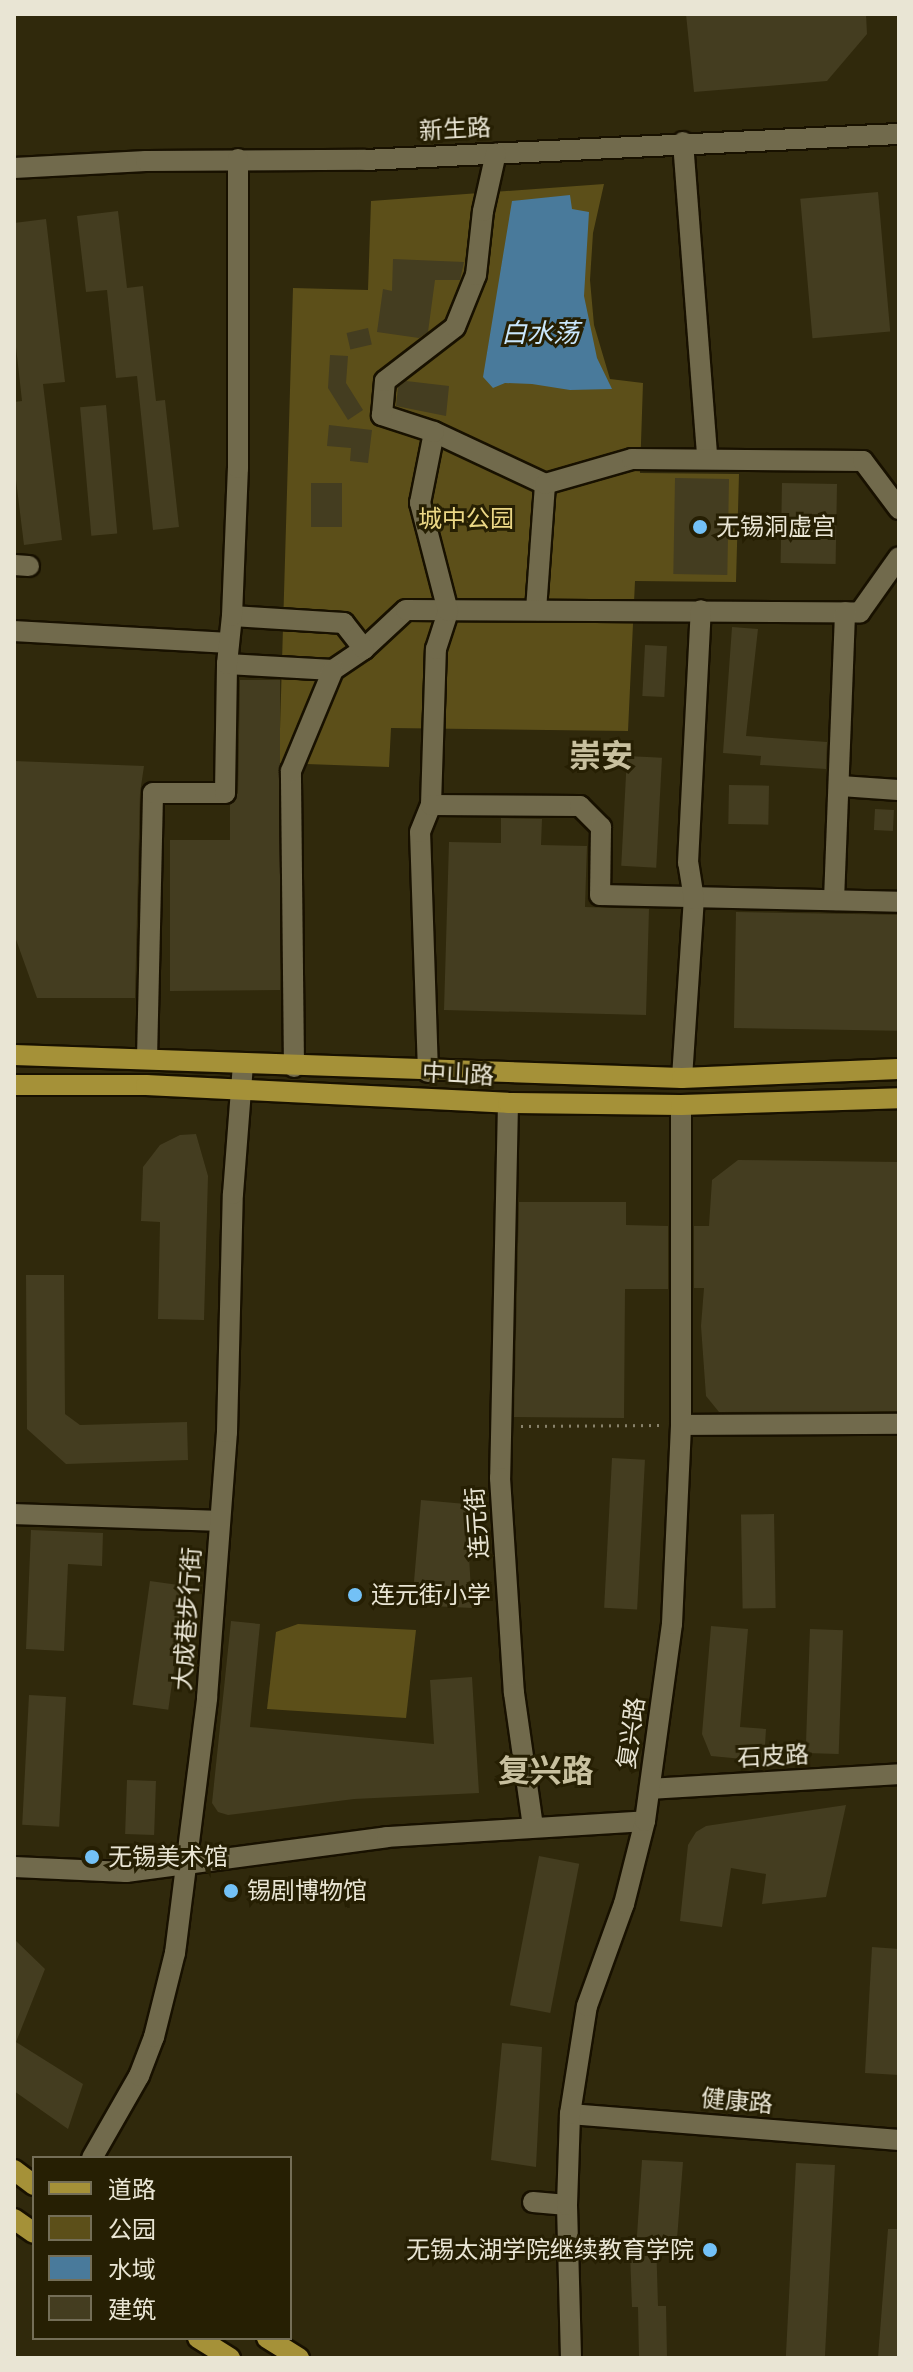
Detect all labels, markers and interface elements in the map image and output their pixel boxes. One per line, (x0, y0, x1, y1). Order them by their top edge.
street label: 新生路 (418, 113, 492, 145)
water label: 白水荡 (501, 318, 579, 350)
park label: 城中公园 (418, 505, 514, 533)
place label: 无锡洞虚宫 (716, 513, 836, 541)
marker: 无锡洞虚宫 (691, 518, 709, 536)
district label: 崇安 (569, 737, 633, 775)
street label: 中山路 (421, 1058, 495, 1090)
street label: 连元街 (460, 1486, 494, 1560)
street label: 大成巷步行街 (168, 1546, 206, 1692)
place label: 连元街小学 (371, 1581, 491, 1609)
marker: 连元街小学 (346, 1586, 364, 1604)
street label: 复兴路 (612, 1695, 650, 1771)
street label: 石皮路 (736, 1740, 810, 1772)
district label: 复兴路 (498, 1752, 594, 1790)
place label: 无锡美术馆 (108, 1843, 228, 1871)
marker: 无锡美术馆 (83, 1848, 101, 1866)
place label: 锡剧博物馆 (247, 1877, 367, 1905)
marker: 锡剧博物馆 (222, 1882, 240, 1900)
street label: 健康路 (700, 2084, 774, 2118)
legend (32, 2156, 292, 2340)
text: 道路 (108, 2173, 156, 2206)
text: 公园 (108, 2213, 156, 2246)
place label: 无锡太湖学院继续教育学院 (406, 2236, 694, 2264)
marker: 无锡太湖学院继续教育学院 (701, 2241, 719, 2259)
text: 水域 (108, 2253, 156, 2286)
text: 建筑 (108, 2293, 156, 2326)

